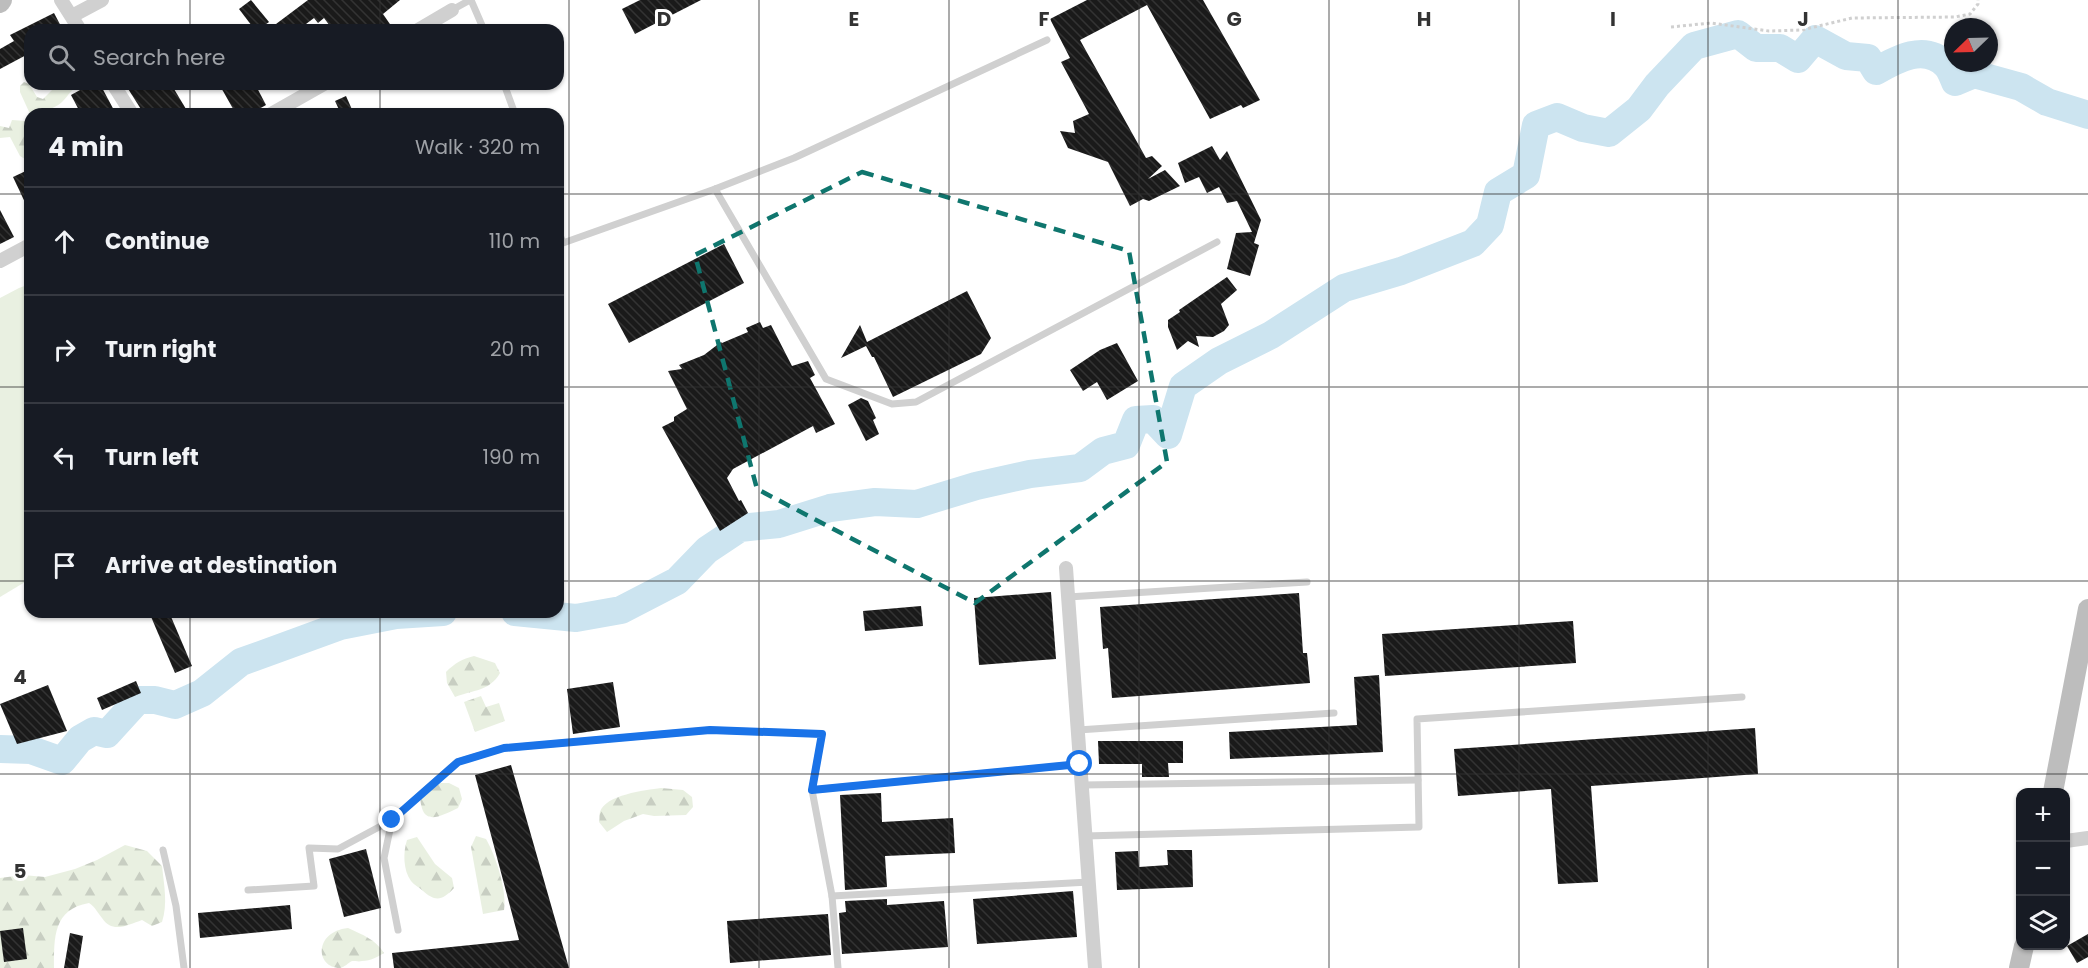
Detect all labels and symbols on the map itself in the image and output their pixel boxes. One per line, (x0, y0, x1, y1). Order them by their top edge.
text: D (657, 5, 671, 33)
text: E (849, 5, 859, 33)
text: F (1039, 5, 1050, 33)
text: G (1226, 5, 1242, 33)
text: H (1417, 5, 1431, 33)
text: I (1610, 5, 1616, 33)
text: J (1797, 5, 1809, 33)
north arrow (1944, 18, 1998, 72)
text: 4 (13, 663, 27, 691)
route start (1066, 750, 1092, 776)
route end (378, 806, 404, 832)
text: 5 (14, 857, 27, 885)

